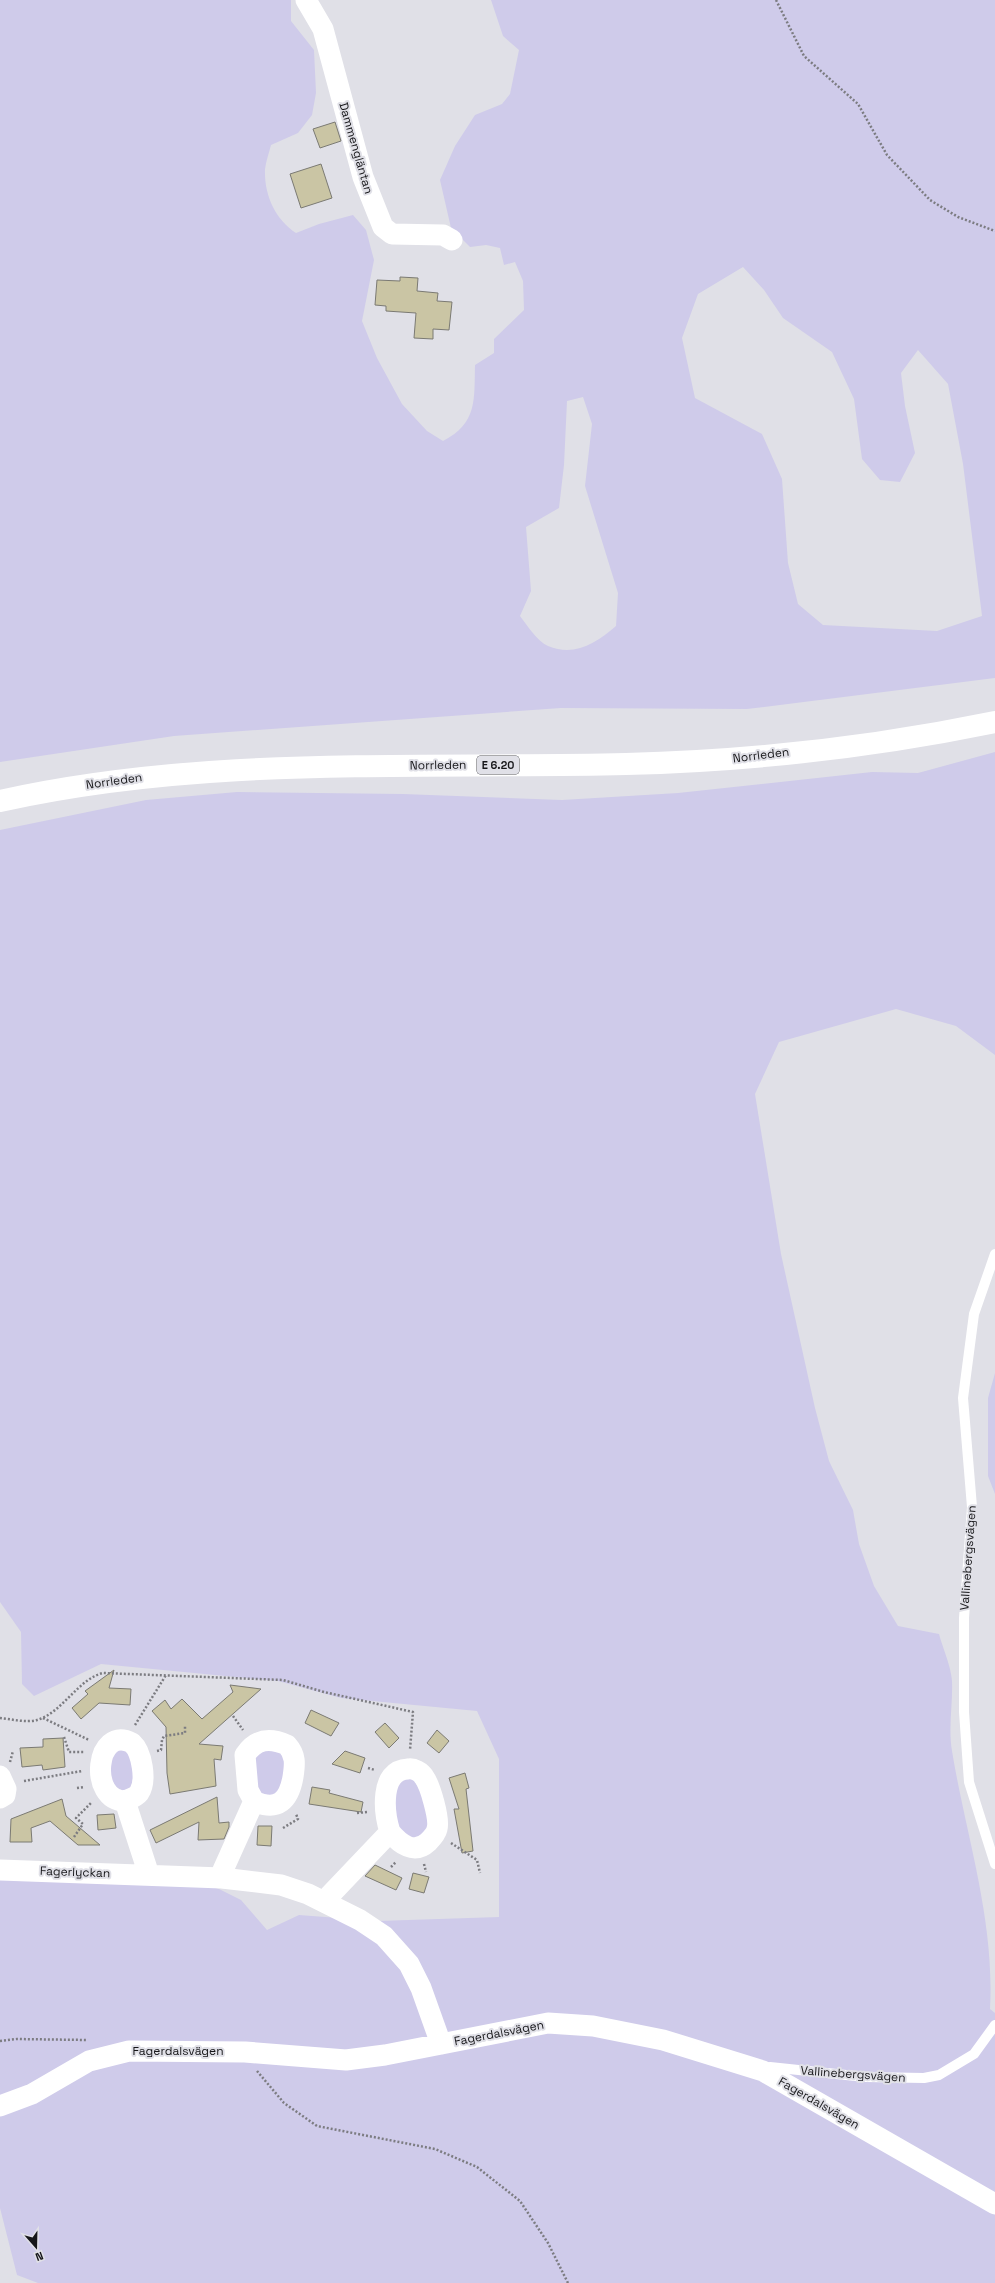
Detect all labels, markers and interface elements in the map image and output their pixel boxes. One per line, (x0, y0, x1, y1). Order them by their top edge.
street label: Dammengläntan (335, 100, 377, 196)
street label: Norrleden (732, 744, 790, 766)
road number: E 6.20 (477, 756, 519, 774)
street label: Norrleden (410, 757, 466, 773)
street label: Norrleden (85, 769, 143, 793)
street label: Vallinebergsvägen (956, 1505, 980, 1611)
street label: Fagerlyckan (39, 1863, 111, 1881)
street label: Fagerdalsvägen (453, 2016, 545, 2050)
street label: Fagerdalsvägen (132, 2043, 224, 2059)
street label: Vallinebergsvägen (800, 2062, 906, 2086)
street label: Fagerdalsvägen (776, 2073, 862, 2133)
north arrow (16, 2227, 56, 2267)
text: N (34, 2249, 45, 2264)

